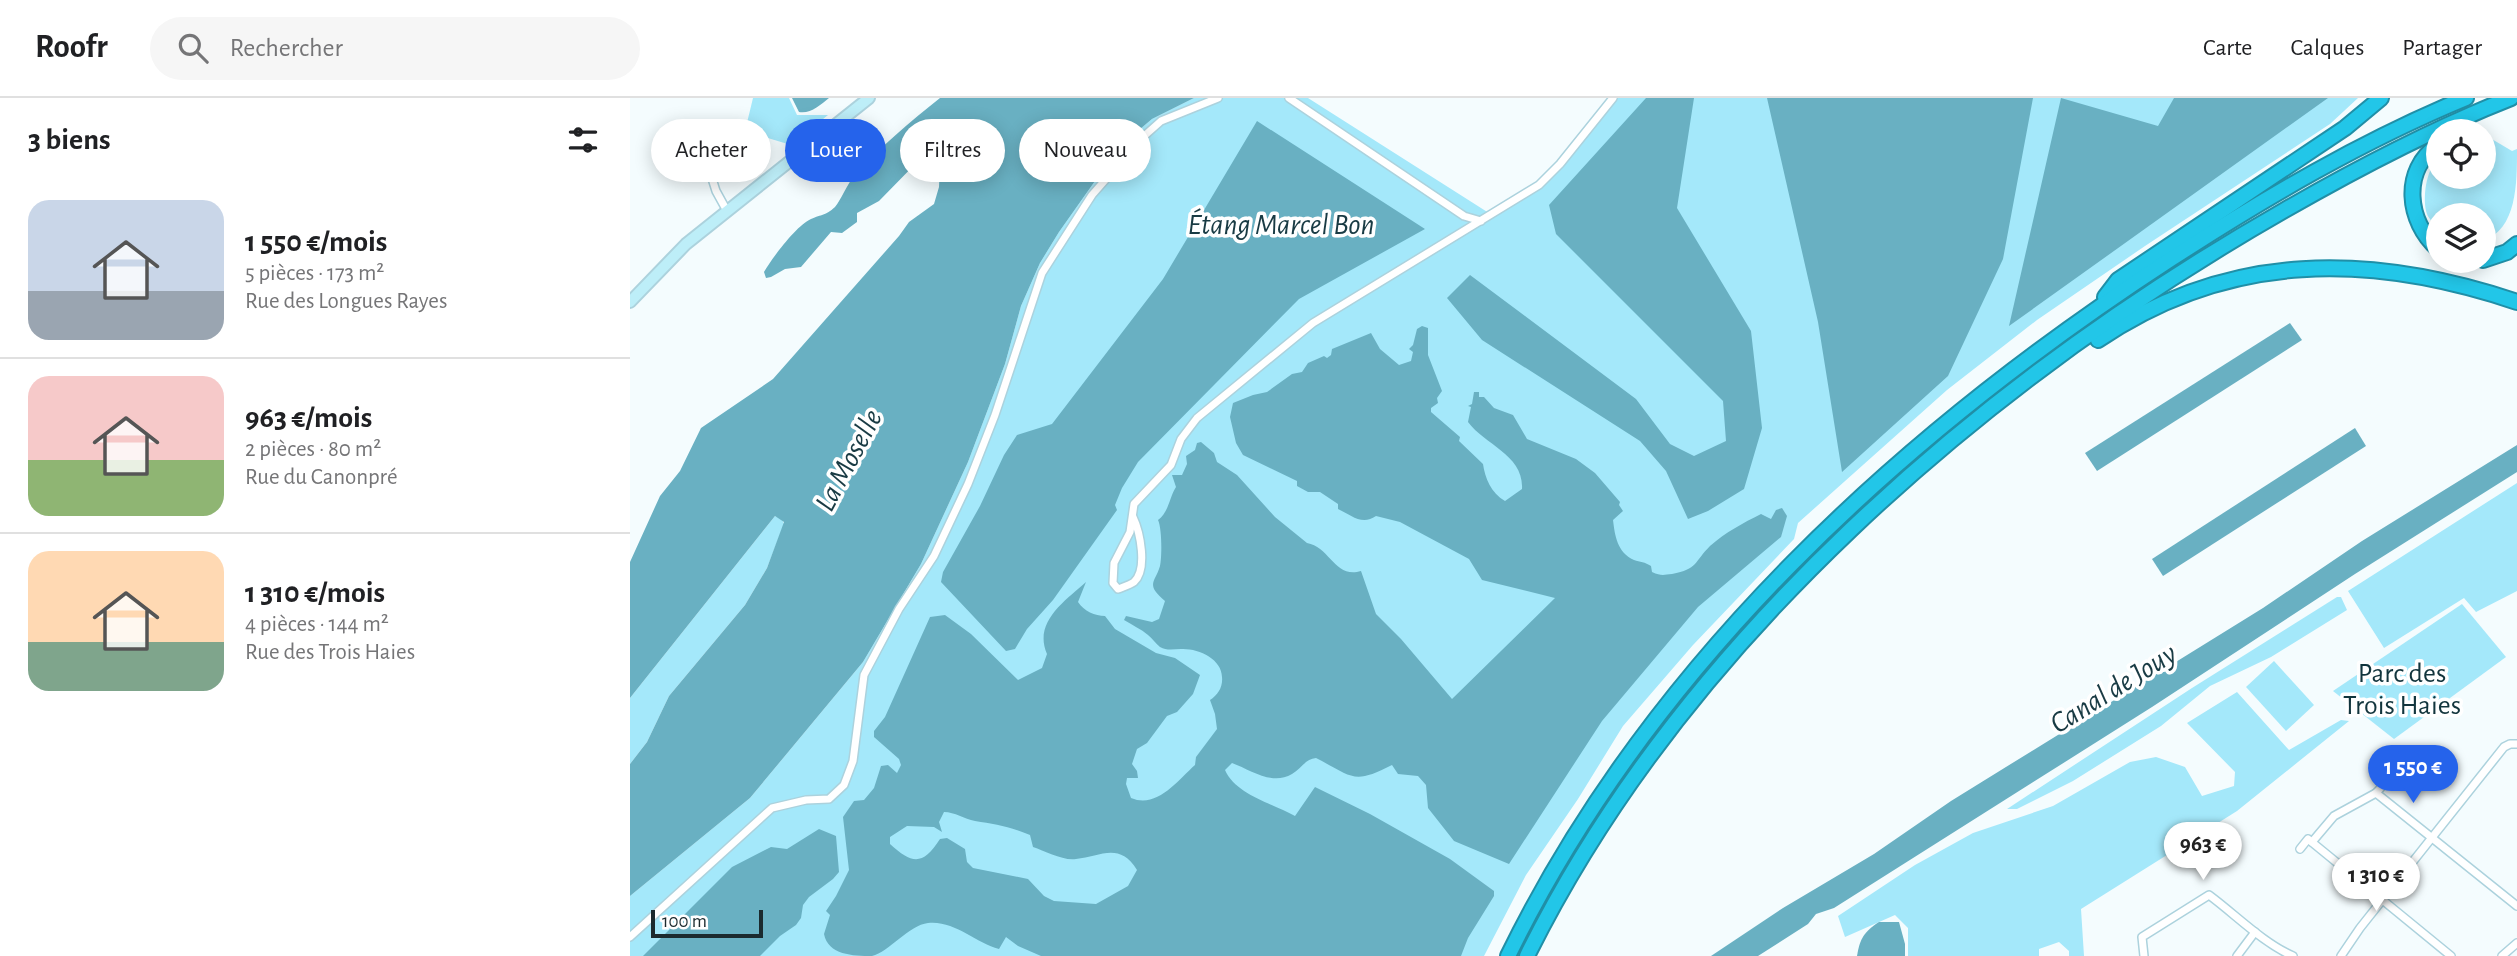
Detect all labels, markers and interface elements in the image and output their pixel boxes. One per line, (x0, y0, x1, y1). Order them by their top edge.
search box (150, 17, 640, 80)
icon: search (174, 29, 212, 67)
text: Roofr (35, 31, 108, 64)
text: Rechercher (230, 35, 343, 61)
text: Carte (2203, 36, 2252, 60)
text: Calques (2290, 36, 2364, 60)
text: Partager (2402, 36, 2482, 60)
chip: Acheter (651, 119, 771, 182)
chip: Louer (785, 119, 886, 182)
chip: Filtres (900, 119, 1005, 182)
chip: Nouveau (1019, 119, 1151, 182)
map controls (2426, 119, 2496, 273)
button: locate (2426, 119, 2496, 189)
icon: filters (564, 121, 602, 159)
text: 3 biens (28, 125, 111, 155)
button: layers (2426, 203, 2496, 273)
water label: Étang Marcel Bon (1187, 208, 1375, 240)
text: 1 550 €/mois (245, 227, 387, 257)
icon: home (84, 228, 168, 312)
text: 5 pièces · 173 m² (245, 262, 384, 285)
text: Rue des Longues Rayes (245, 290, 447, 313)
text: 963 €/mois (245, 403, 372, 433)
icon: home (84, 404, 168, 488)
water label: La Moselle (810, 405, 888, 516)
text: 2 pièces · 80 m² (245, 438, 381, 461)
text: Rue du Canonpré (245, 466, 398, 489)
text: 1 310 €/mois (245, 578, 385, 608)
icon: home (84, 579, 168, 663)
text: 4 pièces · 144 m² (245, 613, 389, 636)
water label: Canal de Jouy (2045, 638, 2183, 739)
text: Rue des Trois Haies (245, 641, 415, 664)
park label: Parc des Trois Haies (2343, 660, 2461, 720)
pin: 1 550 € (2348, 746, 2478, 805)
text: 1 550 € (2384, 756, 2442, 779)
pin: 963 € (2154, 822, 2252, 882)
text: 963 € (2180, 833, 2226, 856)
pin: 1 310 € (2311, 854, 2441, 913)
text: 1 310 € (2348, 864, 2404, 887)
scale bar (651, 907, 763, 939)
text: 100 m (662, 912, 707, 931)

